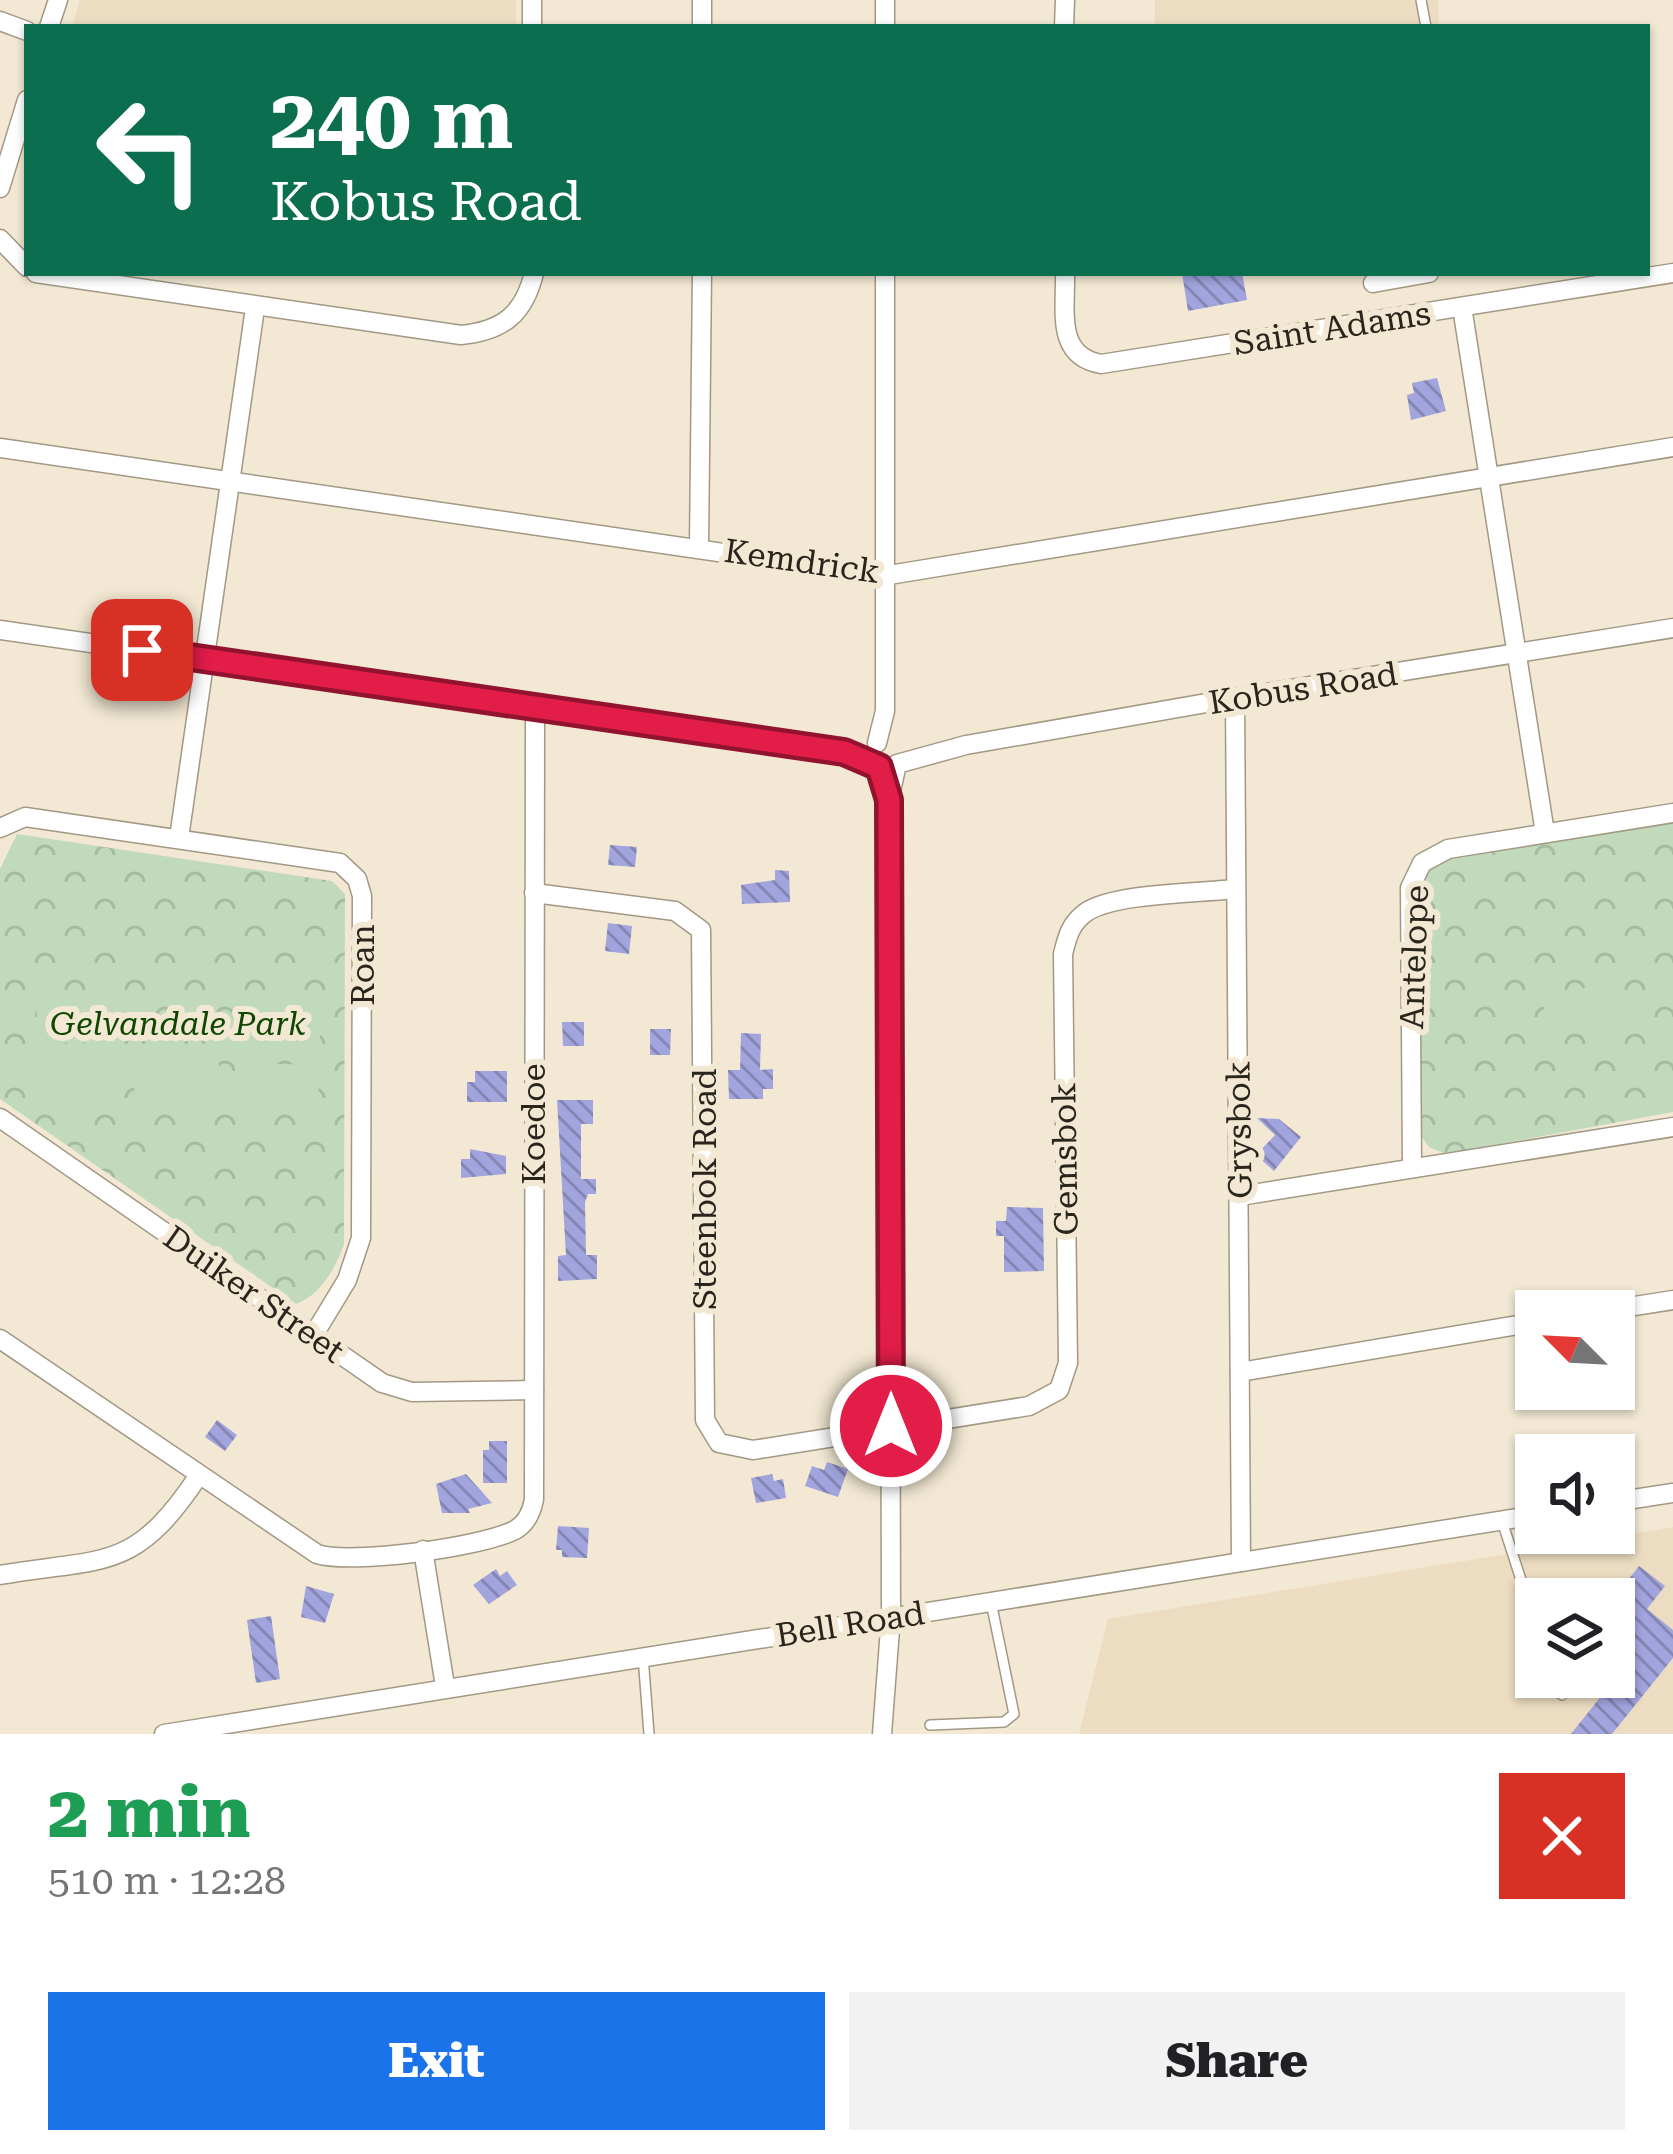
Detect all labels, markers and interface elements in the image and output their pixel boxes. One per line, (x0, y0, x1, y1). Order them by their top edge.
text: 240 m (270, 70, 513, 168)
icon: left (72, 72, 228, 228)
text: Kobus Road (270, 170, 582, 233)
street label: Saint Adams (1231, 293, 1433, 363)
street label: Kemdrick (722, 531, 882, 591)
pin (91, 599, 193, 701)
icon: arrive (109, 617, 175, 683)
street label: Kobus Road (1206, 654, 1400, 722)
street label: Antelope (1392, 884, 1436, 1030)
street label: Roan (343, 924, 382, 1006)
park label: Gelvandale Park (50, 1004, 306, 1043)
street label: Grysbok (1218, 1061, 1260, 1199)
street label: Koedoe (514, 1063, 553, 1185)
street label: Steenbok Road (685, 1068, 724, 1310)
street label: Gemsbok (1044, 1082, 1086, 1236)
street label: Duiker Street (156, 1217, 352, 1371)
north arrow (1515, 1290, 1635, 1410)
map controls (1515, 1290, 1635, 1698)
position arrow (828, 1363, 954, 1489)
button: sound (1515, 1434, 1635, 1554)
button: layers (1515, 1578, 1635, 1698)
street label: Bell Road (773, 1593, 927, 1655)
text: 2 min (48, 1770, 250, 1855)
button: close (1499, 1773, 1625, 1899)
text: 510 m · 12:28 (48, 1858, 286, 1904)
button: Exit (48, 1992, 825, 2130)
button: Share (849, 1992, 1625, 2130)

